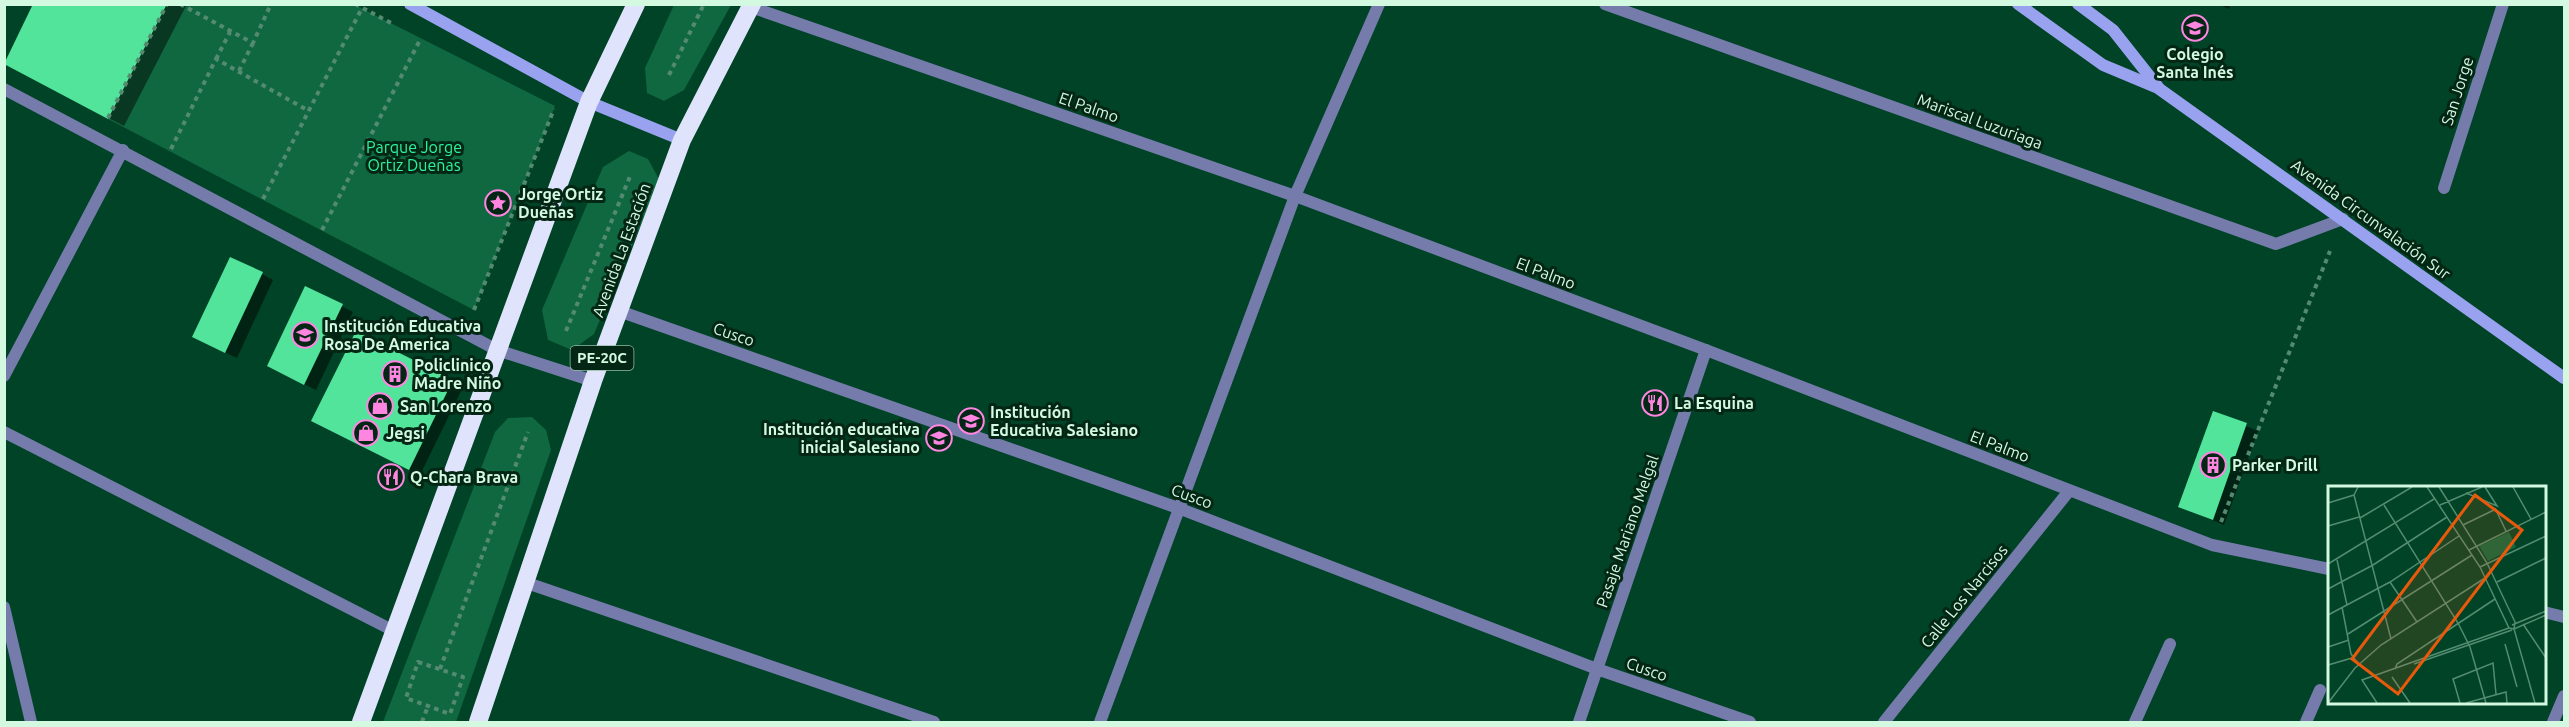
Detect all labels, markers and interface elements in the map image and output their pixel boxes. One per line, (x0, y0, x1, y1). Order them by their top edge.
school or university icon: Colegio Santa Inés (2180, 13, 2210, 43)
place label: Colegio Santa Inés (2156, 45, 2234, 81)
street label: San Jorge (2438, 55, 2476, 127)
street label: El Palmo (1057, 88, 1121, 126)
street label: Mariscal Luzuriaga (1915, 90, 2045, 152)
park label: Parque Jorge Ortiz Dueñas (366, 138, 462, 174)
street label: Avenida Circunvalación Sur (2288, 155, 2454, 283)
street label: Avenida La Estación (588, 181, 654, 319)
place label: Jorge Ortiz Dueñas (518, 185, 603, 221)
place icon: Jorge Ortiz Dueñas (483, 188, 513, 218)
street label: El Palmo (1514, 254, 1578, 292)
place label: Institución Educativa Rosa De America (324, 317, 481, 353)
street label: Cusco (711, 319, 757, 349)
school or university icon: Institución Educativa Rosa De America (290, 320, 320, 350)
road number: PE-20C (570, 346, 634, 370)
place label: Policlinico Madre Niño (414, 356, 501, 392)
building icon: Policlinico Madre Niño (380, 359, 410, 389)
restaurant icon: La Esquina (1640, 388, 1670, 418)
shop icon: San Lorenzo (365, 391, 395, 421)
place label: La Esquina (1674, 394, 1754, 412)
place label: San Lorenzo (400, 397, 492, 415)
place label: Institución Educativa Salesiano (990, 403, 1138, 439)
school or university icon: Institución Educativa Salesiano (956, 406, 986, 436)
shop icon: Jegsi (351, 418, 381, 448)
place label: Institución educativa inicial Salesiano (763, 420, 920, 456)
school or university icon: Institución educativa inicial Salesiano (924, 423, 954, 453)
place label: Jegsi (386, 424, 425, 442)
street label: El Palmo (1968, 427, 2032, 465)
building icon: Parker Drill (2198, 450, 2228, 480)
street label: Pasaje Mariano Melgal (1592, 452, 1662, 610)
place label: Parker Drill (2232, 456, 2318, 474)
restaurant icon: Q-Chara Brava (376, 462, 406, 492)
place label: Q-Chara Brava (410, 468, 518, 486)
street label: Cusco (1169, 480, 1215, 512)
inset map (2328, 486, 2545, 703)
street label: Calle Los Narcisos (1917, 541, 2011, 651)
street label: Cusco (1624, 654, 1670, 684)

